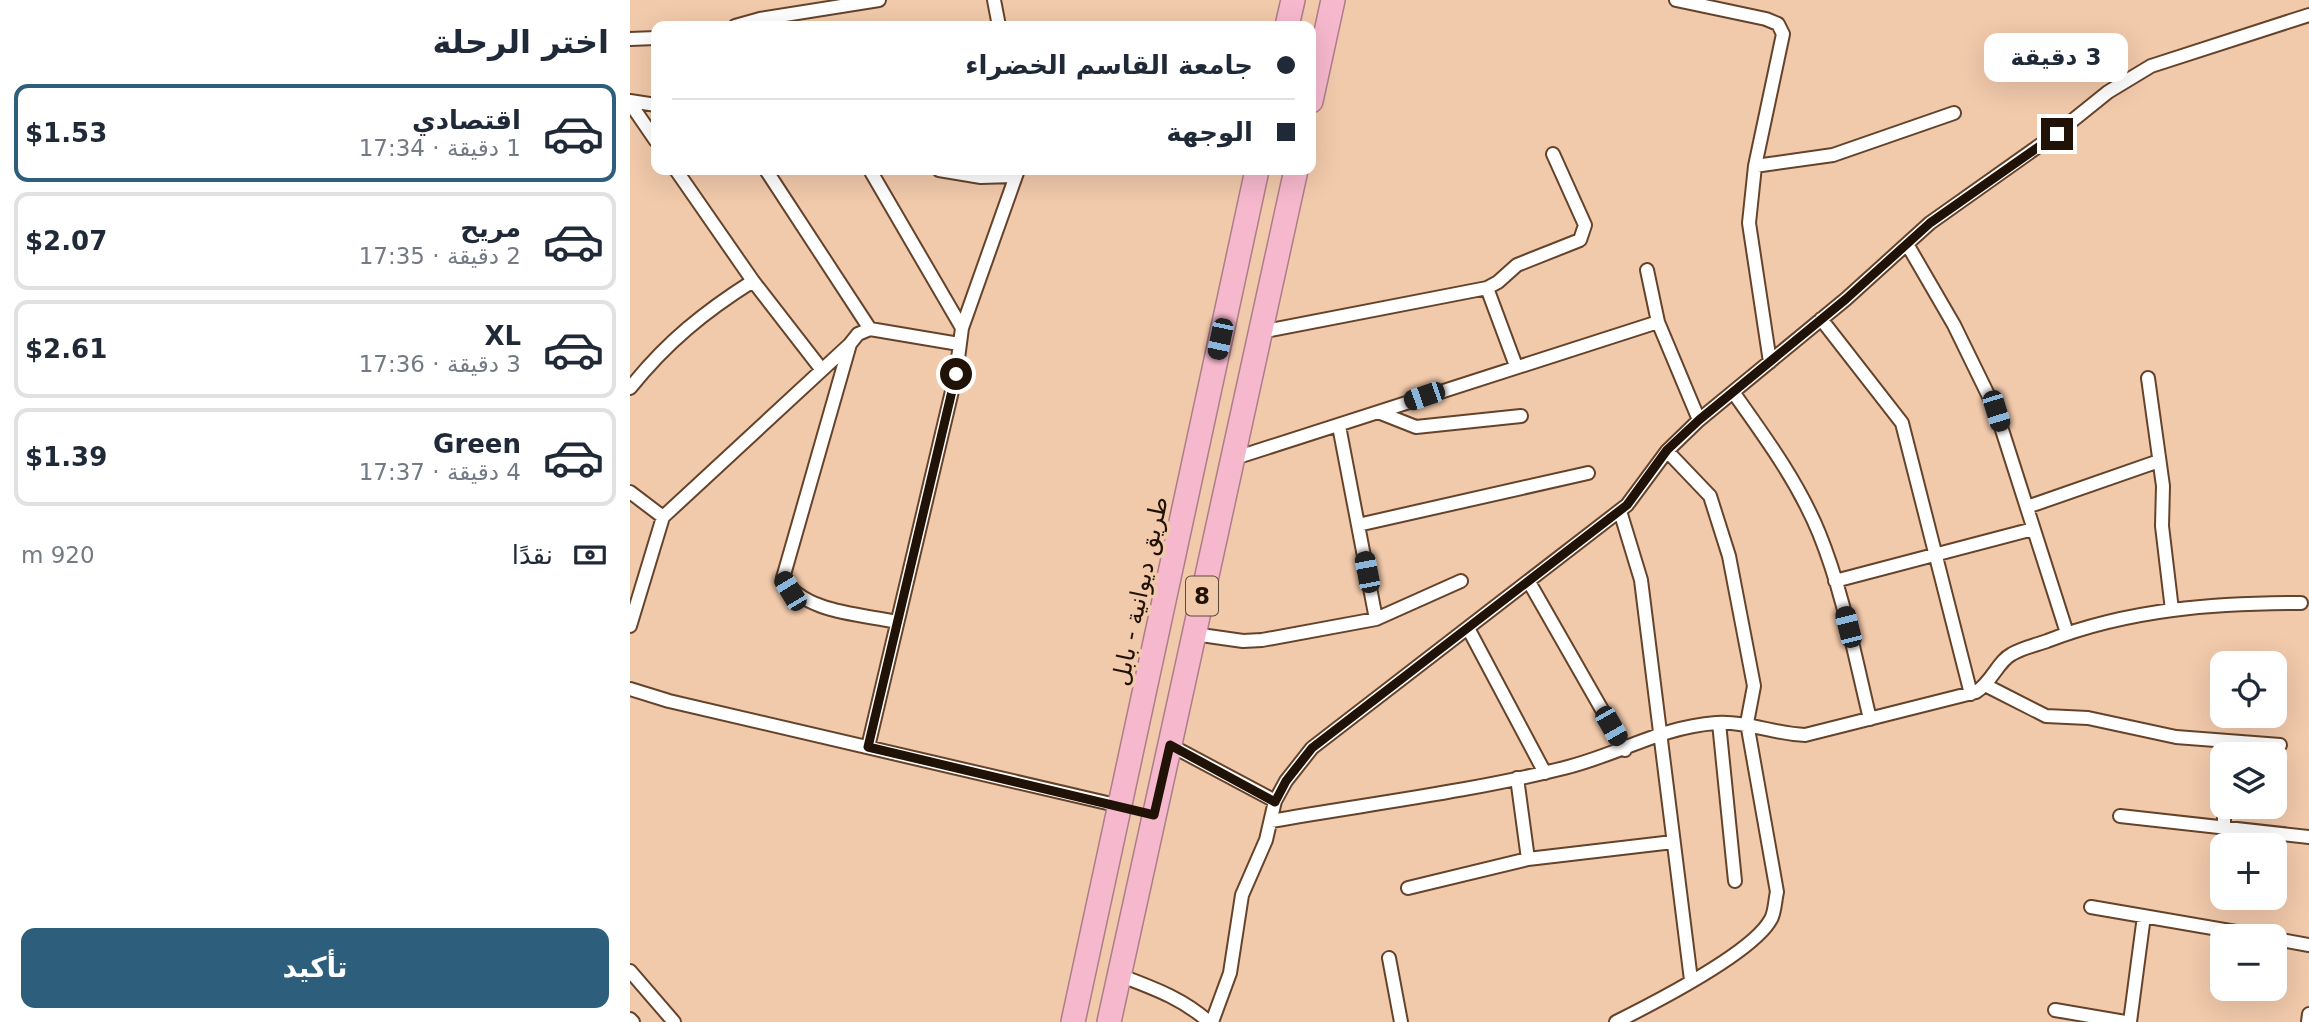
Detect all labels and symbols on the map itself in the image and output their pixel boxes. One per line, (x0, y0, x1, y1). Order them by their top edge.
callout: 3 دقيقة (1985, 32, 2129, 82)
route end (2041, 118, 2073, 150)
car (1206, 316, 1235, 362)
route start (940, 358, 972, 390)
car (1401, 379, 1448, 413)
car (1980, 388, 2013, 434)
street label: طريق ديوانية - بابل (1106, 494, 1174, 688)
car (1353, 549, 1382, 595)
car (771, 568, 810, 614)
road number: 8 (1186, 576, 1218, 616)
car (1833, 604, 1864, 650)
car (1592, 703, 1631, 749)

